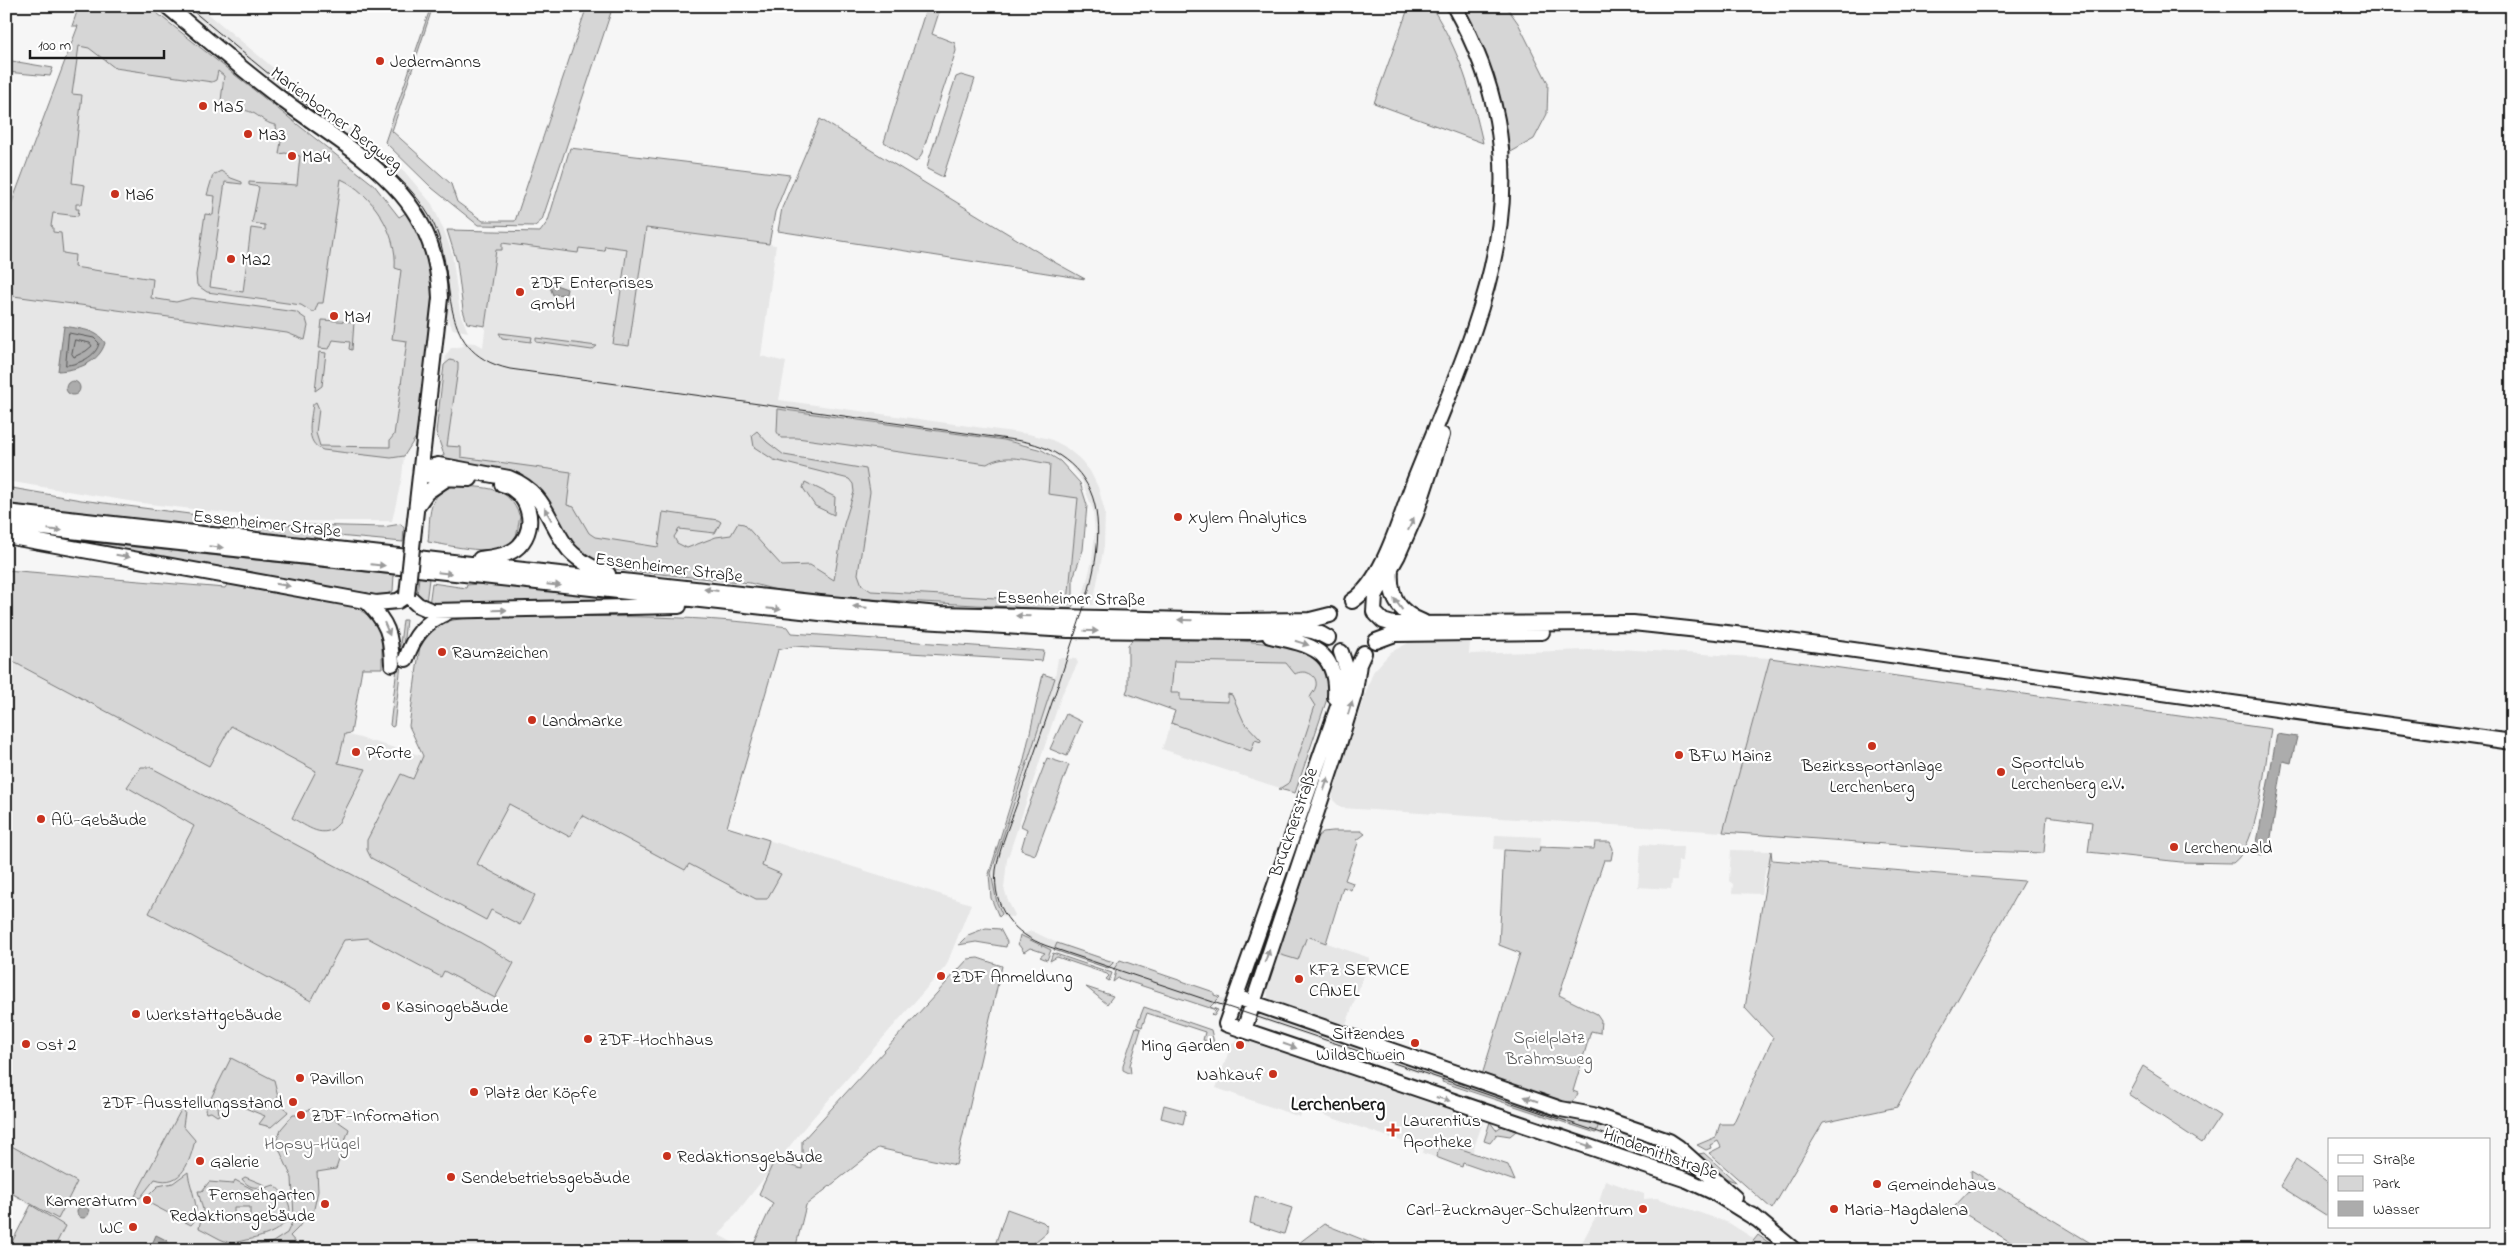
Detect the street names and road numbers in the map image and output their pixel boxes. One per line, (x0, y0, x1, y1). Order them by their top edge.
street label: Marienborner Bergweg (264, 61, 407, 179)
street label: Essenheimer Straße (192, 504, 343, 546)
street label: Essenheimer Straße (593, 547, 745, 591)
street label: Essenheimer Straße (996, 586, 1146, 614)
street label: Brucknerstraße (1264, 763, 1326, 882)
street label: Hindemithstraße (1599, 1122, 1722, 1188)

